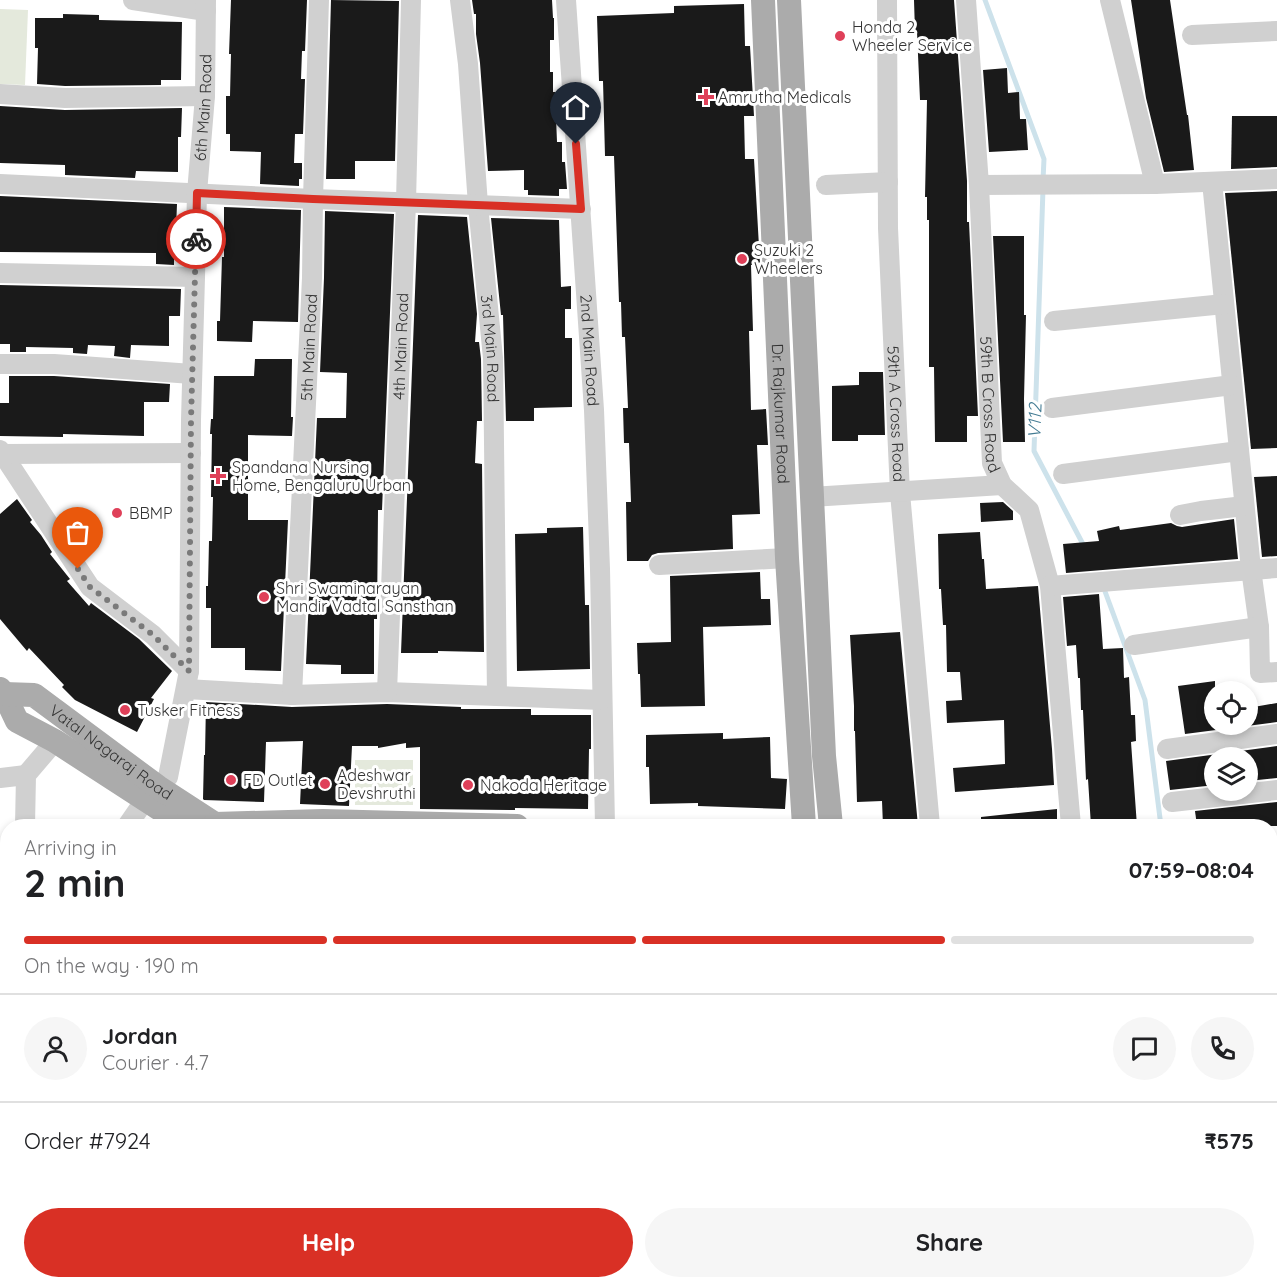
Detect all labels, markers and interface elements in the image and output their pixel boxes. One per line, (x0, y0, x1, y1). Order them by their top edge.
place label: Honda 2 Wheeler Service (852, 17, 972, 55)
marker: Honda 2 Wheeler Service (833, 29, 847, 43)
street label: 6th Main Road (190, 54, 215, 162)
pin (550, 82, 601, 144)
place label: Amrutha Medicals (718, 87, 851, 107)
marker: Amrutha Medicals (699, 90, 713, 104)
icon: home (559, 91, 592, 124)
courier (166, 209, 226, 269)
icon: bike (180, 223, 213, 256)
place label: Suzuki 2 Wheelers (754, 240, 823, 278)
marker: Suzuki 2 Wheelers (735, 252, 749, 266)
street label: 4th Main Road (388, 292, 412, 400)
street label: 5th Main Road (296, 293, 321, 401)
street label: 3rd Main Road (477, 294, 504, 403)
street label: 2nd Main Road (576, 294, 604, 407)
street label: 59th B Cross Road (976, 336, 1005, 476)
street label: Dr. Rajkumar Road (768, 343, 794, 484)
street label: 59th A Cross Road (883, 345, 909, 482)
water label: V112 (1022, 401, 1047, 439)
place label: Spandana Nursing Home, Bengaluru Urban (232, 457, 411, 495)
marker: Spandana Nursing Home, Bengaluru Urban (209, 467, 227, 485)
place label: BBMP (129, 503, 173, 523)
marker: BBMP (110, 506, 124, 520)
pin (52, 507, 103, 569)
icon: bag (61, 516, 94, 549)
place label: Shri Swaminarayan Mandir Vadtal Sansthan (276, 578, 454, 616)
marker: Shri Swaminarayan Mandir Vadtal Sansthan (257, 590, 271, 604)
map controls (1204, 681, 1258, 801)
button: locate (1204, 681, 1258, 735)
street label: Vatal Nagaraj Road (46, 700, 177, 804)
place label: Tusker Fitness (137, 700, 240, 720)
marker: Tusker Fitness (118, 703, 132, 717)
button: layers (1204, 747, 1258, 801)
place label: Adeshwar Devshruthi (337, 765, 416, 803)
place label: FD Outlet (243, 770, 313, 790)
marker: FD Outlet (224, 773, 238, 787)
place label: Nakoda Heritage (480, 775, 607, 795)
marker: Adeshwar Devshruthi (318, 777, 332, 791)
marker: Nakoda Heritage (461, 778, 475, 792)
text: Arriving in (24, 835, 117, 860)
text: 07:59–08:04 (1129, 856, 1254, 884)
text: 2 min (24, 858, 126, 907)
text: On the way · 190 m (24, 953, 199, 978)
button: person (24, 1017, 87, 1080)
button: chat (1113, 1017, 1176, 1080)
button: phone (1191, 1017, 1254, 1080)
text: Jordan (102, 1022, 178, 1050)
text: Courier · 4.7 (102, 1050, 209, 1075)
text: Order #7924 (24, 1127, 150, 1155)
text: ₹575 (1204, 1127, 1254, 1155)
button: Help (24, 1208, 633, 1277)
button: Share (645, 1208, 1254, 1277)

